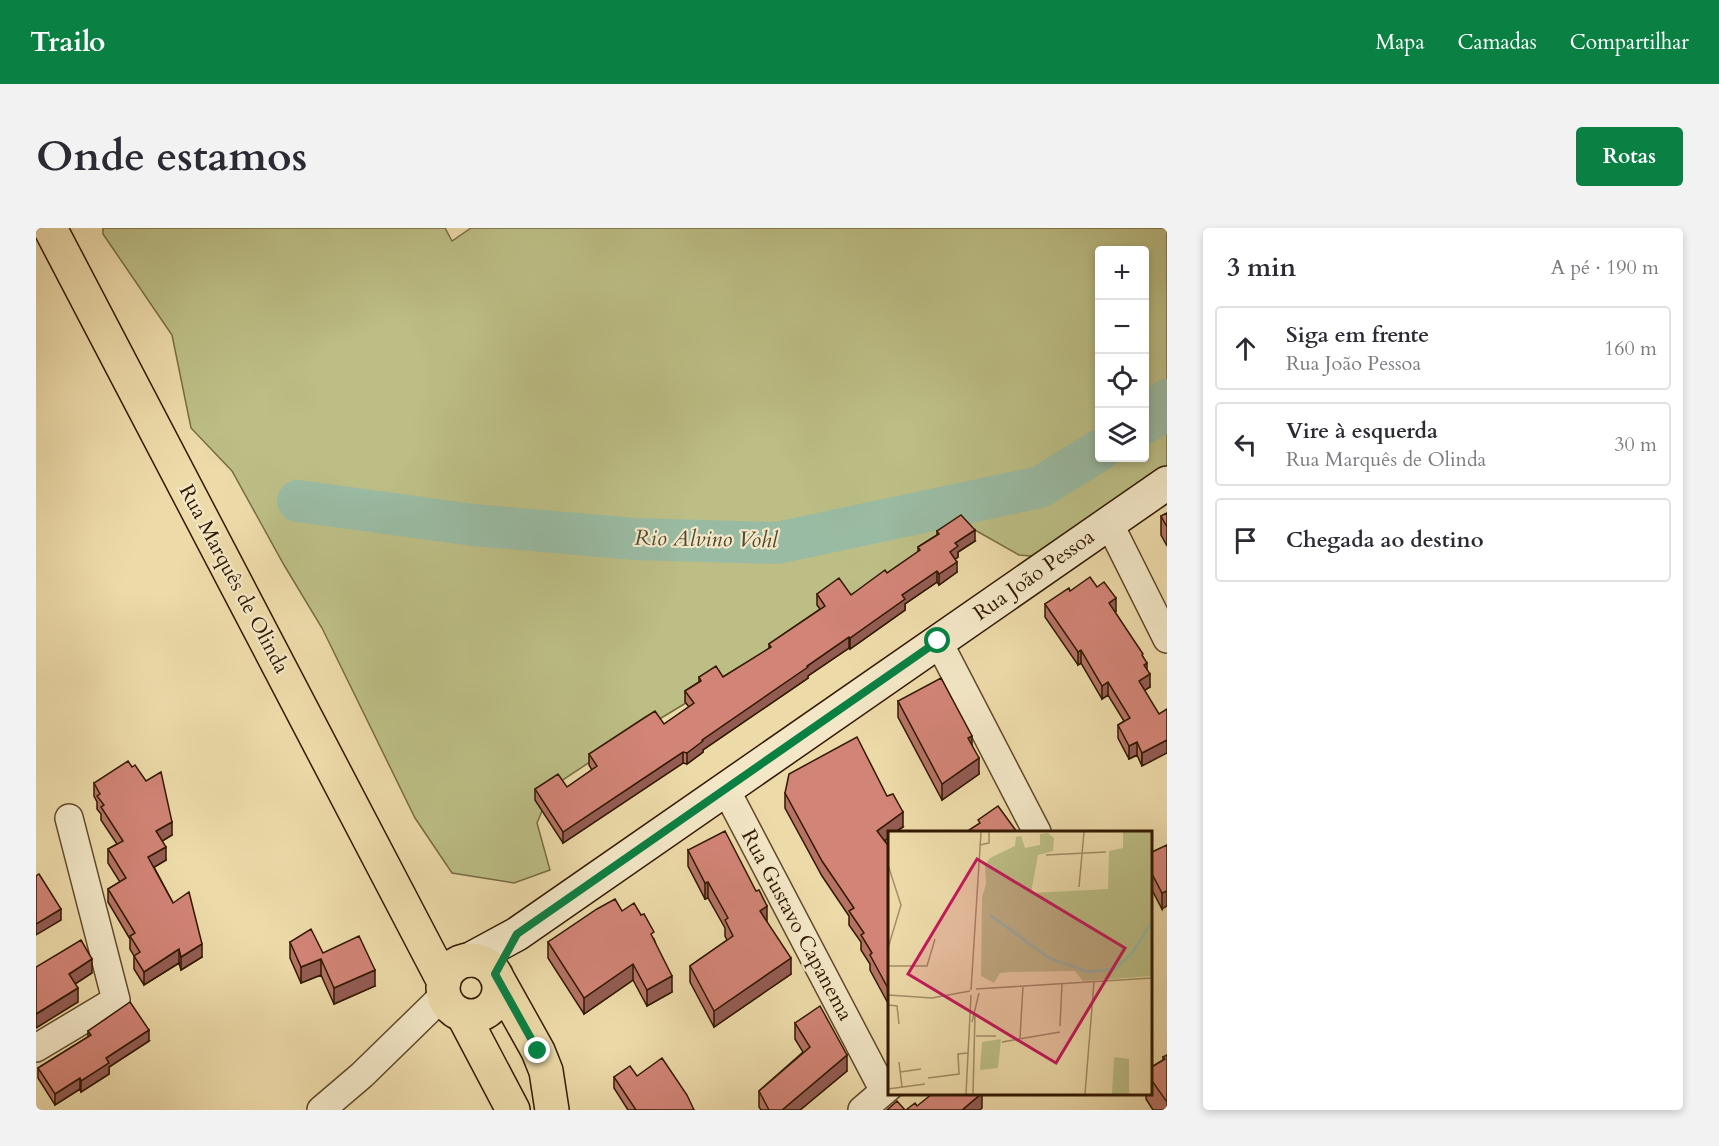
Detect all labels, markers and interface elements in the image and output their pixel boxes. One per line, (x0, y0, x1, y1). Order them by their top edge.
text: Trailo (30, 23, 105, 61)
text: Mapa (1375, 28, 1425, 57)
text: Camadas (1458, 28, 1537, 57)
text: Compartilhar (1570, 28, 1689, 57)
button: Rotas (1576, 127, 1683, 186)
text: Onde estamos (36, 128, 307, 185)
map controls (1095, 246, 1149, 462)
button: + (1095, 246, 1149, 300)
text: 3 min (1227, 250, 1296, 285)
text: A pé · 190 m (1551, 254, 1659, 281)
button: − (1095, 300, 1149, 354)
text: Siga em frente (1286, 320, 1429, 350)
icon: ahead (1229, 332, 1262, 365)
text: 160 m (1604, 335, 1657, 362)
text: Rua João Pessoa (1286, 350, 1421, 377)
button: locate (1095, 354, 1149, 408)
button: layers (1095, 408, 1149, 462)
text: Vire à esquerda (1286, 416, 1438, 446)
icon: left (1229, 428, 1262, 461)
text: 30 m (1614, 431, 1657, 458)
text: Rua Marquês de Olinda (1286, 446, 1486, 473)
street label: Rua Marquês de Olinda (172, 479, 296, 679)
street label: Rua João Pessoa (968, 522, 1100, 628)
water label: Rio Alvino Vohl (634, 523, 779, 555)
icon: arrive (1229, 524, 1262, 557)
text: Chegada ao destino (1286, 525, 1484, 555)
route start (924, 627, 950, 653)
street label: Rua Gustavo Capanema (734, 824, 860, 1026)
inset map (888, 831, 1152, 1095)
route end (524, 1037, 550, 1063)

